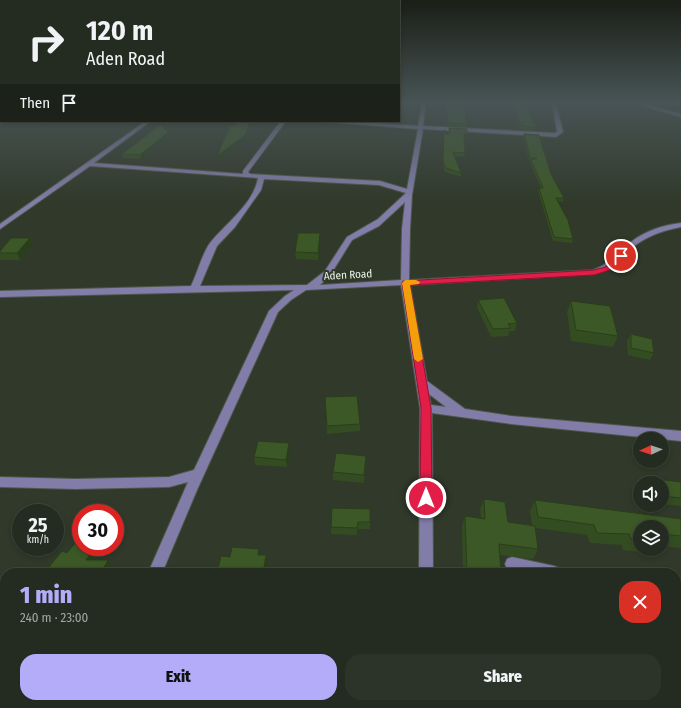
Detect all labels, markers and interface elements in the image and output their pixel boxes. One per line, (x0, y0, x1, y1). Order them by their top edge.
text: 120 m (86, 14, 153, 47)
icon: right (20, 16, 72, 68)
text: Aden Road (86, 48, 165, 70)
icon: arrive (58, 92, 80, 114)
text: Then (20, 94, 50, 112)
pin (604, 239, 638, 273)
icon: arrive (610, 245, 632, 267)
street label: Aden Road (324, 267, 372, 283)
north arrow (633, 432, 669, 468)
map controls (633, 432, 669, 556)
button: sound (633, 476, 669, 512)
position arrow (405, 477, 447, 519)
speed limit sign: 30 (72, 504, 124, 556)
text: 25 (28, 513, 48, 537)
button: layers (633, 520, 669, 556)
text: km/h (27, 534, 49, 546)
text: 1 min (20, 581, 72, 609)
button: close (619, 581, 661, 623)
text: 240 m · 23:00 (20, 610, 88, 625)
button: Exit (20, 654, 337, 700)
button: Share (345, 654, 661, 700)

